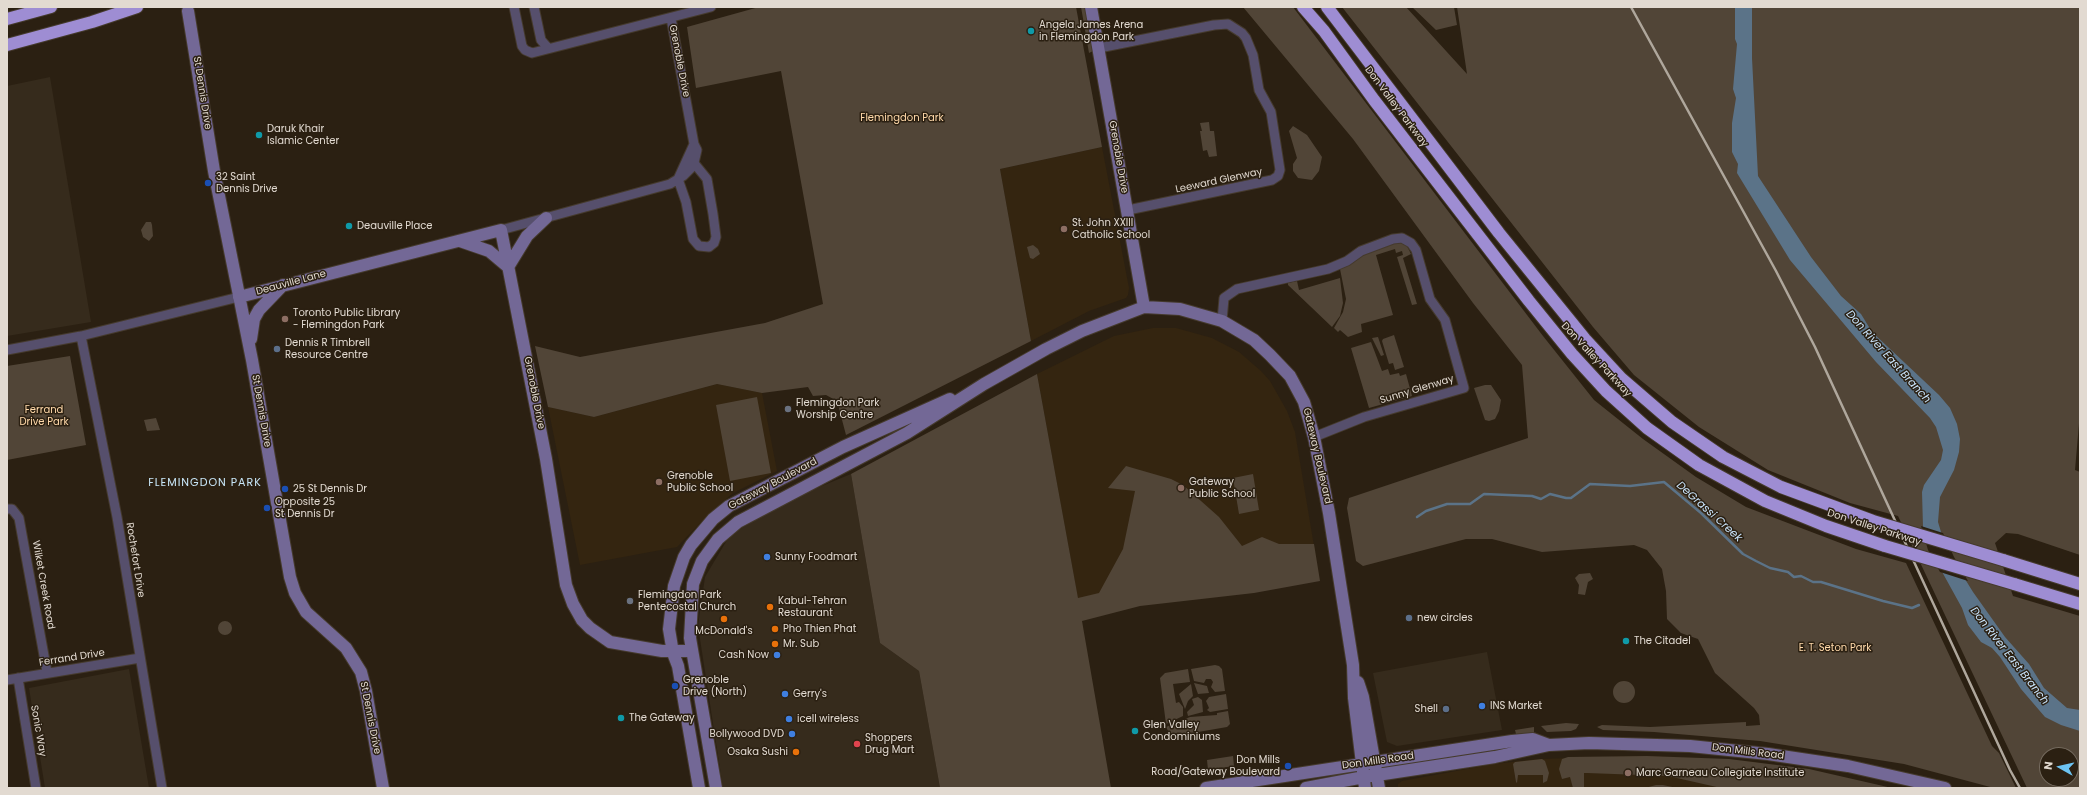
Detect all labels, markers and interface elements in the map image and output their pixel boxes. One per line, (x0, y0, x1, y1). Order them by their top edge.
place label: Angela James Arena in Flemingdon Park (1039, 19, 1143, 42)
street label: Grenoble Drive (666, 24, 692, 98)
marker: Angela James Arena in Flemingdon Park (1026, 26, 1036, 36)
street label: St Dennis Drive (190, 56, 214, 130)
street label: Don Valley Parkway (1362, 64, 1430, 150)
park label: Flemingdon Park (860, 112, 944, 124)
street label: Grenoble Drive (1106, 120, 1130, 194)
place label: Daruk Khair Islamic Center (267, 123, 339, 146)
marker: Daruk Khair Islamic Center (254, 130, 264, 140)
street label: Leeward Glenway (1175, 166, 1263, 196)
place label: 32 Saint Dennis Drive (216, 171, 277, 194)
marker: 32 Saint Dennis Drive (203, 178, 213, 188)
place label: St. John XXIII Catholic School (1072, 217, 1150, 240)
place label: Deauville Place (357, 220, 433, 232)
marker: Deauville Place (344, 221, 354, 231)
marker: St. John XXIII Catholic School (1059, 224, 1069, 234)
street label: Deauville Lane (255, 268, 327, 298)
place label: Toronto Public Library - Flemingdon Park (293, 307, 400, 330)
water label: Don River East Branch (1843, 308, 1933, 406)
marker: Toronto Public Library - Flemingdon Park (280, 314, 290, 324)
street label: Don Valley Parkway (1558, 320, 1634, 400)
place label: Dennis R Timbrell Resource Centre (285, 337, 370, 360)
marker: Dennis R Timbrell Resource Centre (272, 344, 282, 354)
street label: Grenoble Drive (521, 356, 547, 430)
street label: Sunny Glenway (1379, 373, 1455, 407)
street label: St Dennis Drive (249, 374, 273, 448)
place label: Flemingdon Park Worship Centre (796, 397, 879, 420)
park label: Ferrand Drive Park (19, 404, 69, 428)
marker: Flemingdon Park Worship Centre (783, 404, 793, 414)
street label: Gateway Boulevard (1300, 407, 1334, 505)
street label: Gateway Boulevard (727, 456, 819, 512)
place label: Grenoble Public School (667, 470, 733, 494)
district label: FLEMINGDON PARK (148, 476, 262, 490)
place label: Gateway Public School (1189, 476, 1255, 500)
marker: Grenoble Public School (654, 477, 664, 487)
water label: DeGrassi Creek (1673, 479, 1745, 545)
place label: 25 St Dennis Dr (293, 483, 367, 495)
marker: Gateway Public School (1176, 483, 1186, 493)
marker: 25 St Dennis Dr (280, 484, 290, 494)
place label: Opposite 25 St Dennis Dr (275, 496, 335, 520)
marker: Opposite 25 St Dennis Dr (262, 503, 272, 513)
street label: Don Valley Parkway (1826, 507, 1922, 549)
street label: Rochefort Drive (123, 522, 147, 598)
street label: Wilket Creek Road (29, 540, 57, 630)
place label: Sunny Foodmart (775, 551, 857, 563)
marker: Sunny Foodmart (762, 552, 772, 562)
place label: Flemingdon Park Pentecostal Church (638, 589, 736, 612)
place label: Kabul-Tehran Restaurant (778, 595, 847, 618)
marker: Flemingdon Park Pentecostal Church (625, 596, 635, 606)
marker: Kabul-Tehran Restaurant (765, 602, 775, 612)
water label: Don River East Branch (1967, 605, 2051, 707)
place label: new circles (1417, 612, 1473, 624)
marker: new circles (1404, 613, 1414, 623)
marker: McDonald's (719, 614, 729, 624)
place label: Pho Thien Phat (783, 623, 856, 635)
marker: Pho Thien Phat (770, 624, 780, 634)
place label: McDonald's (695, 625, 753, 637)
place label: The Citadel (1634, 635, 1691, 647)
marker: The Citadel (1621, 636, 1631, 646)
place label: Mr. Sub (783, 638, 819, 650)
marker: Mr. Sub (770, 639, 780, 649)
park label: E. T. Seton Park (1799, 642, 1871, 654)
street label: Ferrand Drive (38, 647, 106, 669)
place label: Cash Now (719, 649, 769, 661)
marker: Cash Now (772, 650, 782, 660)
place label: Grenoble Drive (North) (683, 674, 747, 698)
street label: St Dennis Drive (357, 681, 383, 755)
marker: Grenoble Drive (North) (670, 681, 680, 691)
place label: Gerry's (793, 688, 827, 700)
marker: Gerry's (780, 689, 790, 699)
place label: INS Market (1490, 700, 1542, 712)
marker: INS Market (1477, 701, 1487, 711)
place label: Shell (1415, 703, 1438, 715)
street label: Sonic Way (28, 704, 48, 758)
marker: Shell (1441, 704, 1451, 714)
place label: The Gateway (629, 712, 695, 724)
marker: The Gateway (616, 713, 626, 723)
place label: icell wireless (797, 713, 859, 725)
marker: icell wireless (784, 714, 794, 724)
place label: Glen Valley Condominiums (1143, 719, 1220, 742)
marker: Glen Valley Condominiums (1130, 726, 1140, 736)
place label: Bollywood DVD (710, 728, 784, 740)
marker: Bollywood DVD (787, 729, 797, 739)
place label: Shoppers Drug Mart (865, 732, 914, 756)
marker: Shoppers Drug Mart (852, 739, 862, 749)
street label: Don Mills Road (1711, 742, 1785, 762)
place label: Osaka Sushi (727, 746, 788, 758)
marker: Osaka Sushi (791, 747, 801, 757)
north arrow (2039, 747, 2079, 787)
street label: Don Mills Road (1341, 750, 1415, 772)
place label: Don Mills Road/Gateway Boulevard (1151, 754, 1280, 778)
text: N (2040, 760, 2057, 771)
marker: Don Mills Road/Gateway Boulevard (1283, 761, 1293, 771)
place label: Marc Garneau Collegiate Institute (1636, 767, 1804, 779)
marker: Marc Garneau Collegiate Institute (1623, 768, 1633, 778)

